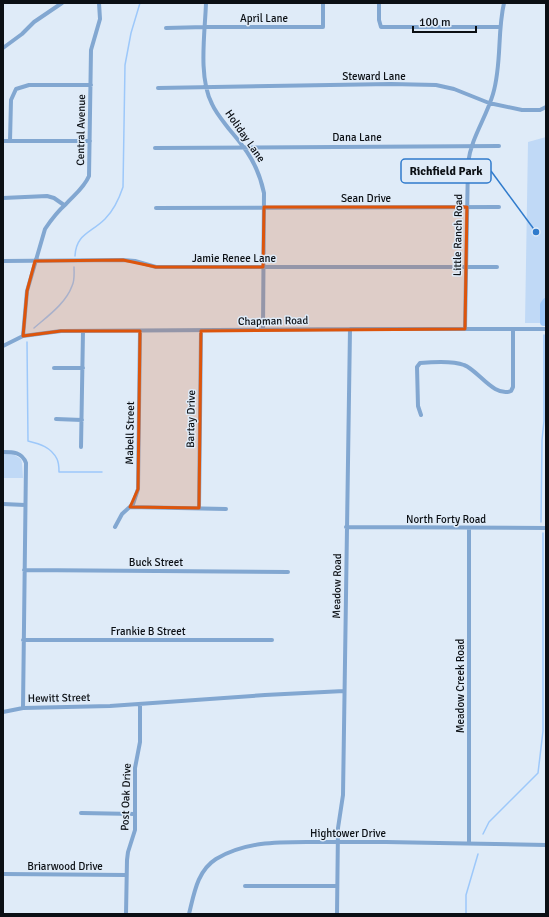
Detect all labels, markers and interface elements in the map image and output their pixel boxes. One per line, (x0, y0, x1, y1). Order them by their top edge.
scale bar (413, 8, 476, 34)
street label: April Lane (240, 12, 288, 25)
text: 100 m (419, 15, 451, 30)
street label: Steward Lane (342, 70, 406, 83)
street label: Central Avenue (74, 94, 88, 166)
street label: Holiday Lane (222, 107, 268, 165)
street label: Dana Lane (332, 131, 382, 144)
callout: Richfield Park (401, 159, 491, 183)
text: Richfield Park (409, 164, 483, 179)
street label: Sean Drive (341, 192, 391, 205)
street label: Little Ranch Road (451, 193, 465, 276)
street label: Jamie Renee Lane (192, 252, 276, 265)
street label: Chapman Road (238, 314, 308, 328)
street label: Bartay Drive (184, 390, 198, 448)
street label: Mabell Street (123, 401, 137, 465)
street label: North Forty Road (406, 513, 486, 526)
street label: Meadow Road (330, 553, 344, 619)
street label: Buck Street (129, 556, 183, 569)
street label: Frankie B Street (110, 625, 186, 638)
street label: Meadow Creek Road (454, 638, 467, 733)
street label: Hewitt Street (28, 691, 91, 705)
street label: Post Oak Drive (118, 763, 134, 831)
street label: Hightower Drive (310, 827, 386, 840)
street label: Briarwood Drive (27, 860, 103, 873)

